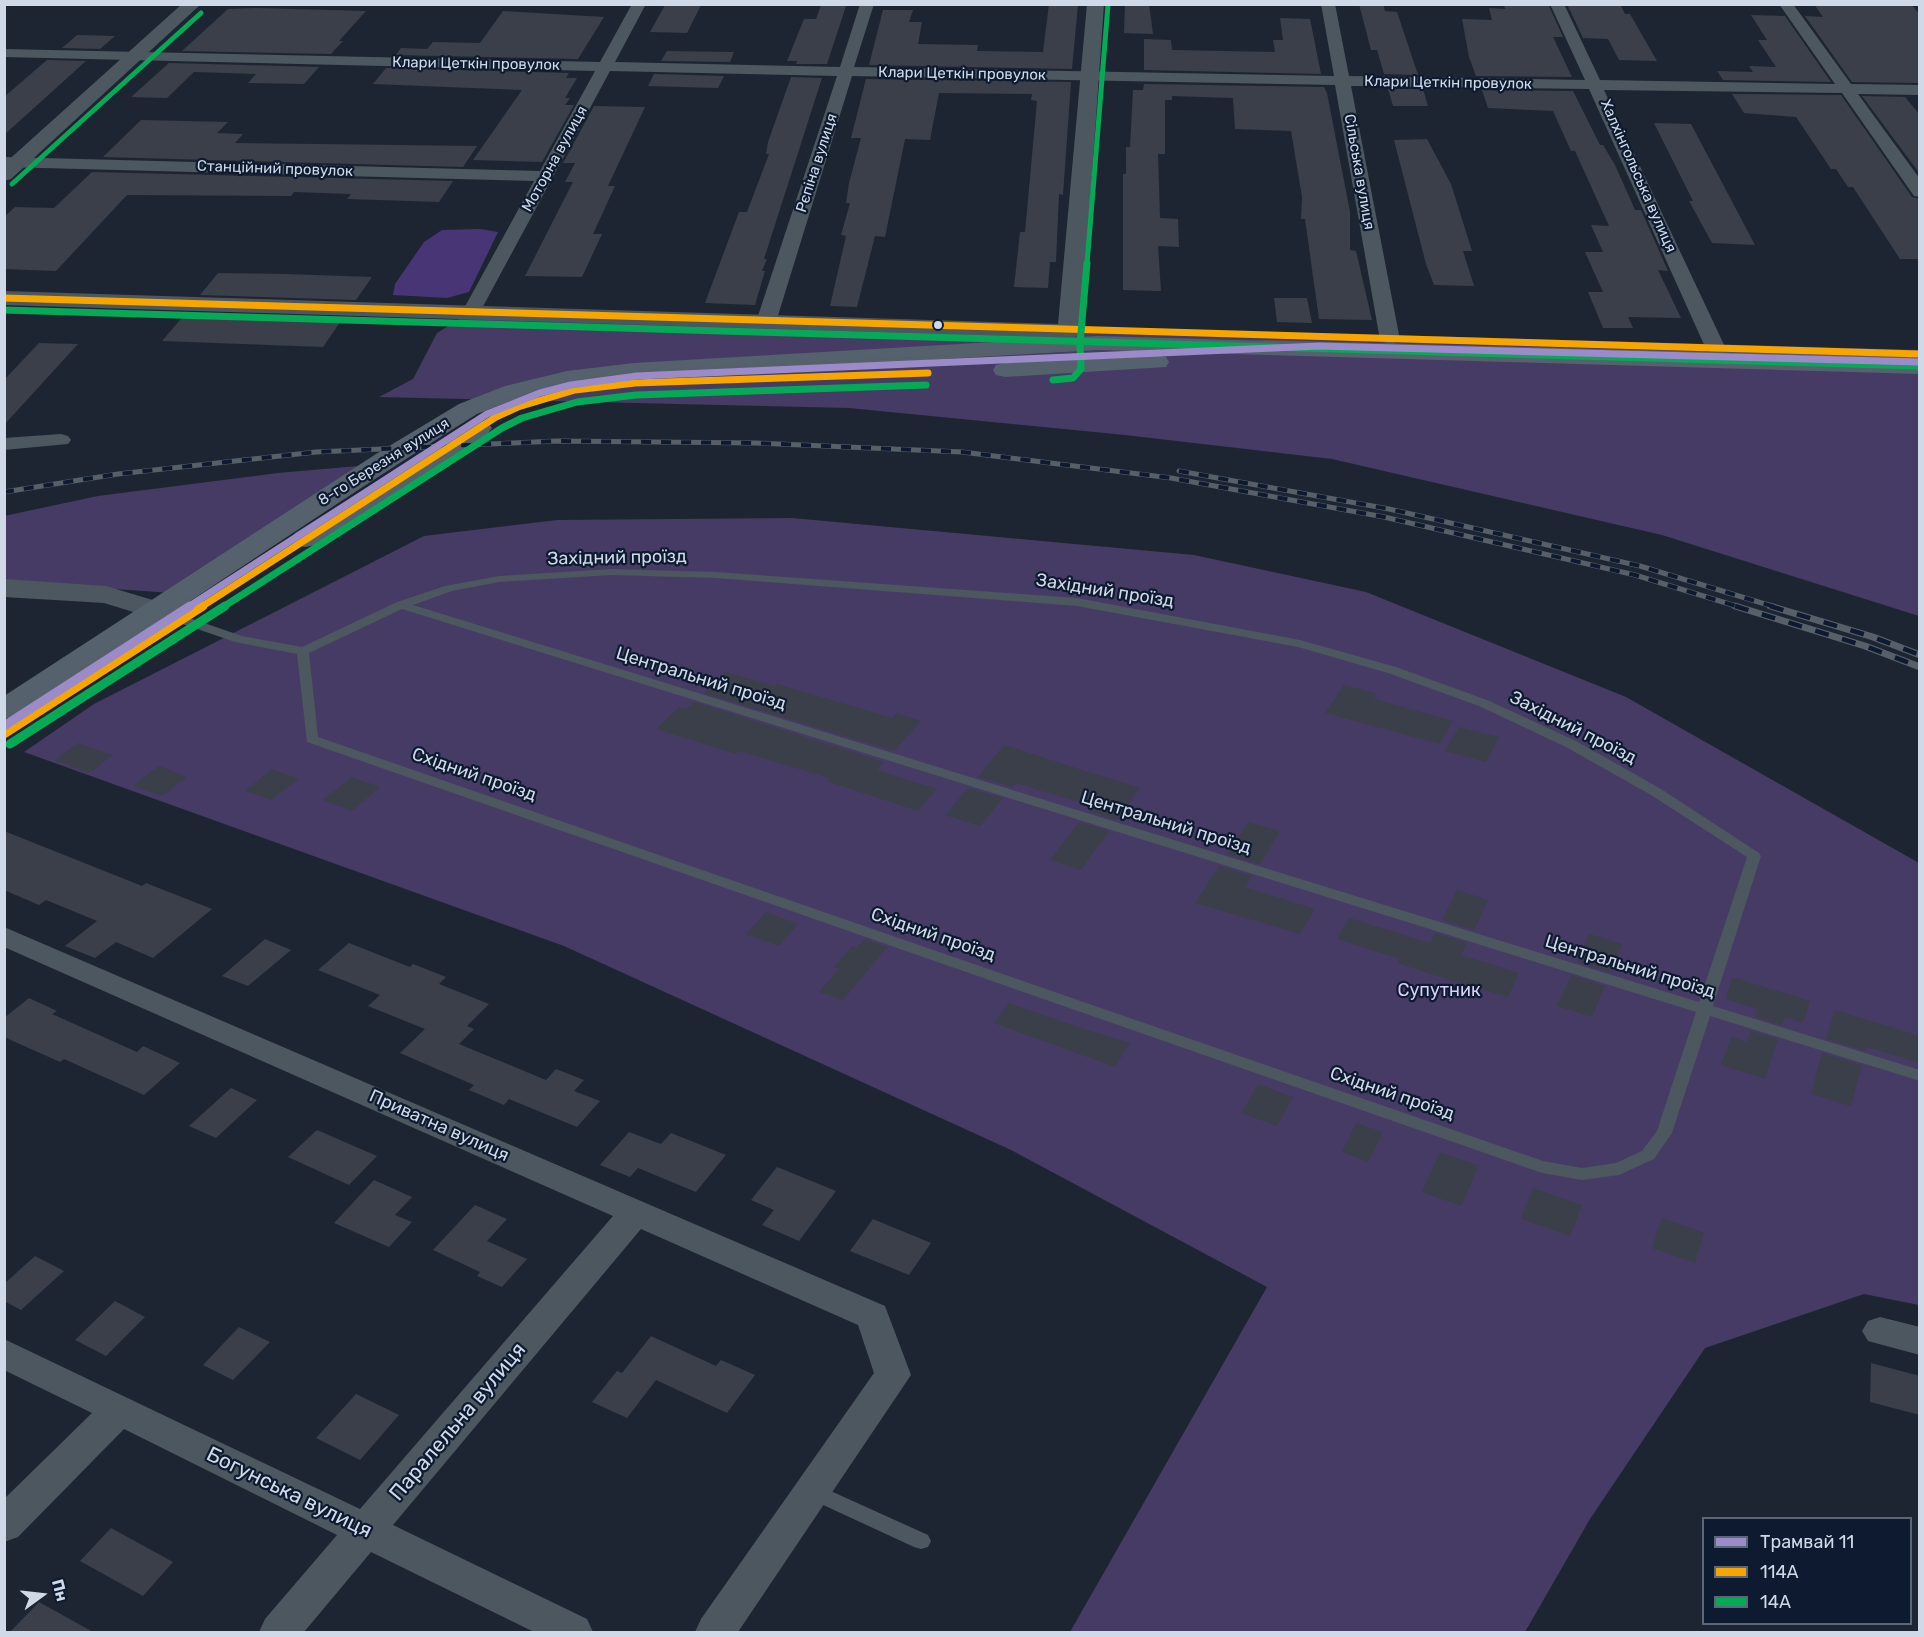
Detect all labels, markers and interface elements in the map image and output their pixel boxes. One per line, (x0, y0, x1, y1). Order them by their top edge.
street label: Клари Цеткін провулок (392, 54, 560, 74)
street label: Клари Цеткін провулок (878, 64, 1046, 84)
street label: Клари Цеткін провулок (1364, 73, 1532, 93)
street label: Халхінгольська вулиця (1596, 97, 1680, 255)
street label: Моторна вулиця (518, 103, 592, 215)
street label: Рєпіна вулиця (793, 111, 841, 215)
street label: Сільська вулиця (1340, 113, 1378, 231)
street label: Станційний провулок (197, 157, 353, 181)
unlabelled marker (932, 319, 944, 331)
street label: 8-го Березня вулиця (315, 414, 453, 510)
street label: Західний проїзд (547, 546, 687, 570)
street label: Західний проїзд (1034, 569, 1176, 613)
street label: Центральний проїзд (613, 643, 789, 715)
street label: Західний проїзд (1506, 687, 1640, 769)
street label: Східний проїзд (409, 744, 539, 806)
street label: Центральний проїзд (1078, 787, 1254, 859)
street label: Східний проїзд (868, 904, 998, 966)
street label: Центральний проїзд (1542, 931, 1718, 1003)
park label: Супутник (1397, 980, 1481, 1002)
street label: Східний проїзд (1327, 1063, 1457, 1125)
street label: Приватна вулиця (366, 1085, 512, 1167)
street label: Паралельна вулиця (384, 1338, 532, 1506)
street label: Богунська вулиця (202, 1442, 376, 1544)
legend (1702, 1517, 1912, 1625)
text: Трамвай 11 (1760, 1531, 1854, 1553)
text: 114А (1760, 1561, 1799, 1583)
north arrow (12, 1565, 72, 1625)
text: Пн (48, 1577, 72, 1603)
text: 14А (1760, 1591, 1791, 1613)

